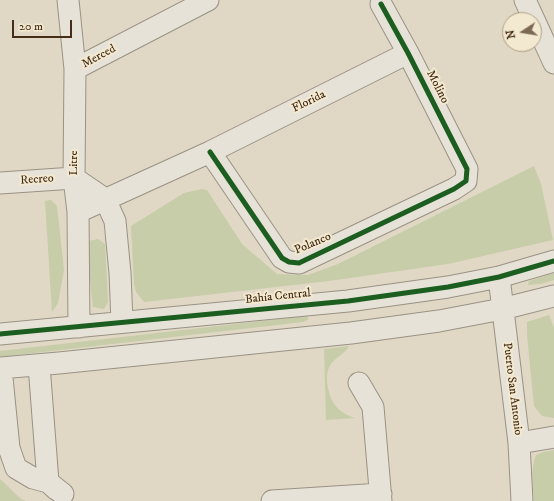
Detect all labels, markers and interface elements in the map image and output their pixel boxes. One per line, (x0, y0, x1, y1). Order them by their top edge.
scale bar (14, 12, 74, 38)
north arrow (502, 12, 542, 52)
text: 20 m (19, 19, 43, 34)
text: N (503, 28, 519, 40)
street label: Merced (80, 42, 118, 72)
street label: Molino (423, 68, 451, 106)
street label: Florida (290, 88, 328, 116)
street label: Litre (68, 151, 82, 175)
street label: Recreo (20, 172, 54, 188)
street label: Polanco (292, 230, 334, 258)
street label: Bahía Central (244, 286, 312, 308)
street label: Puerto San Antonio (499, 342, 525, 436)

